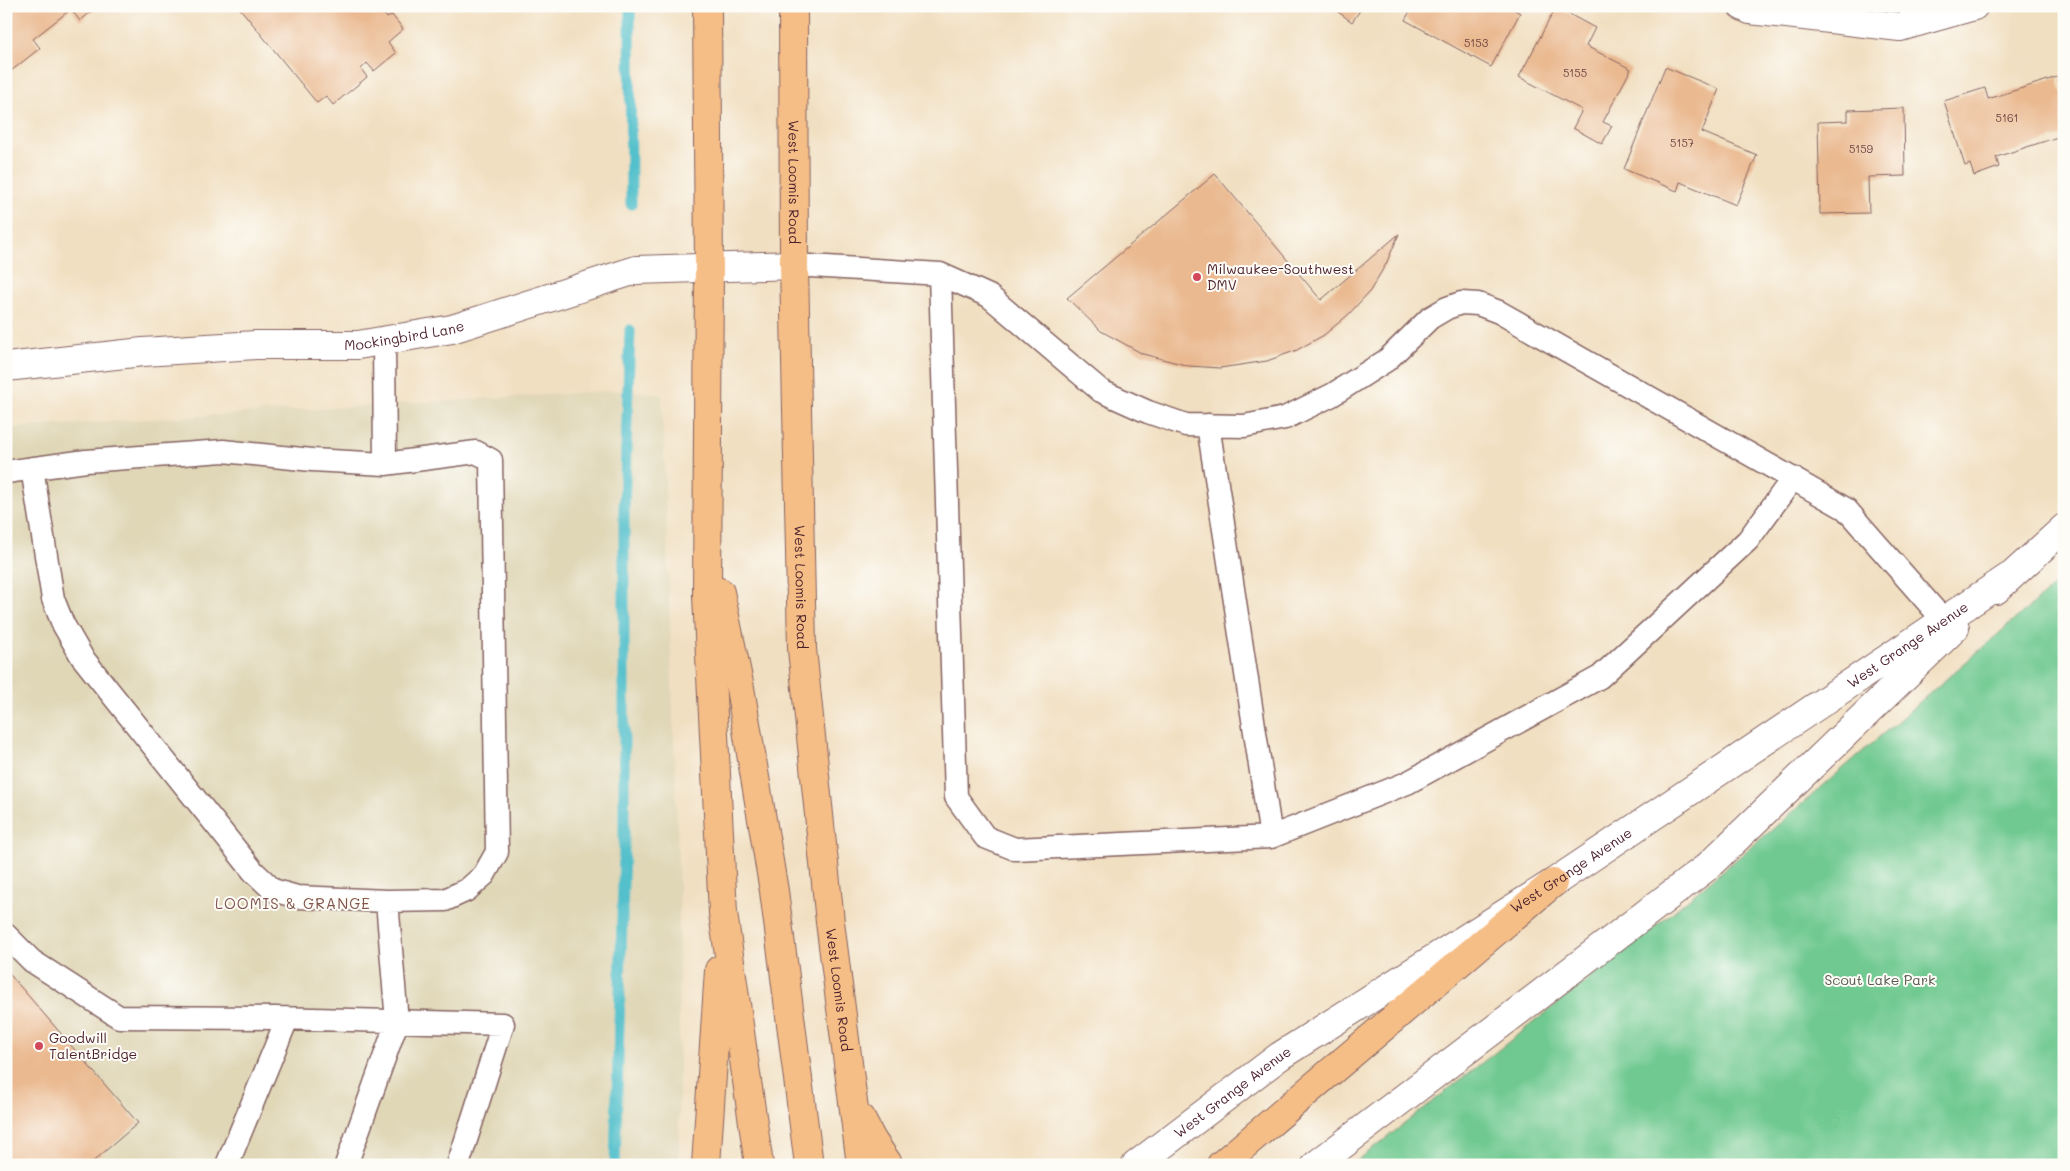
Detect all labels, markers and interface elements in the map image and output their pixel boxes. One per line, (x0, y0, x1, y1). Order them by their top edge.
house number: 5153 (1464, 35, 1489, 50)
house number: 5155 (1563, 65, 1587, 80)
house number: 5161 (1996, 110, 2018, 125)
street label: West Loomis Road (784, 120, 804, 244)
house number: 5157 (1670, 135, 1694, 150)
house number: 5159 (1849, 141, 1874, 156)
place label: Milwaukee-Southwest DMV (1207, 259, 1354, 294)
marker: Milwaukee-Southwest DMV (1191, 271, 1203, 283)
street label: Mockingbird Lane (344, 316, 467, 354)
street label: West Loomis Road (790, 525, 812, 649)
street label: West Grange Avenue (1843, 597, 1972, 692)
street label: West Grange Avenue (1506, 823, 1635, 917)
district label: LOOMIS & GRANGE (215, 893, 371, 913)
street label: West Loomis Road (822, 927, 856, 1053)
park label: Scout Lake Park (1824, 970, 1936, 989)
place label: Goodwill TalentBridge (49, 1028, 137, 1063)
marker: Goodwill TalentBridge (33, 1040, 45, 1052)
street label: West Grange Avenue (1170, 1041, 1294, 1142)

